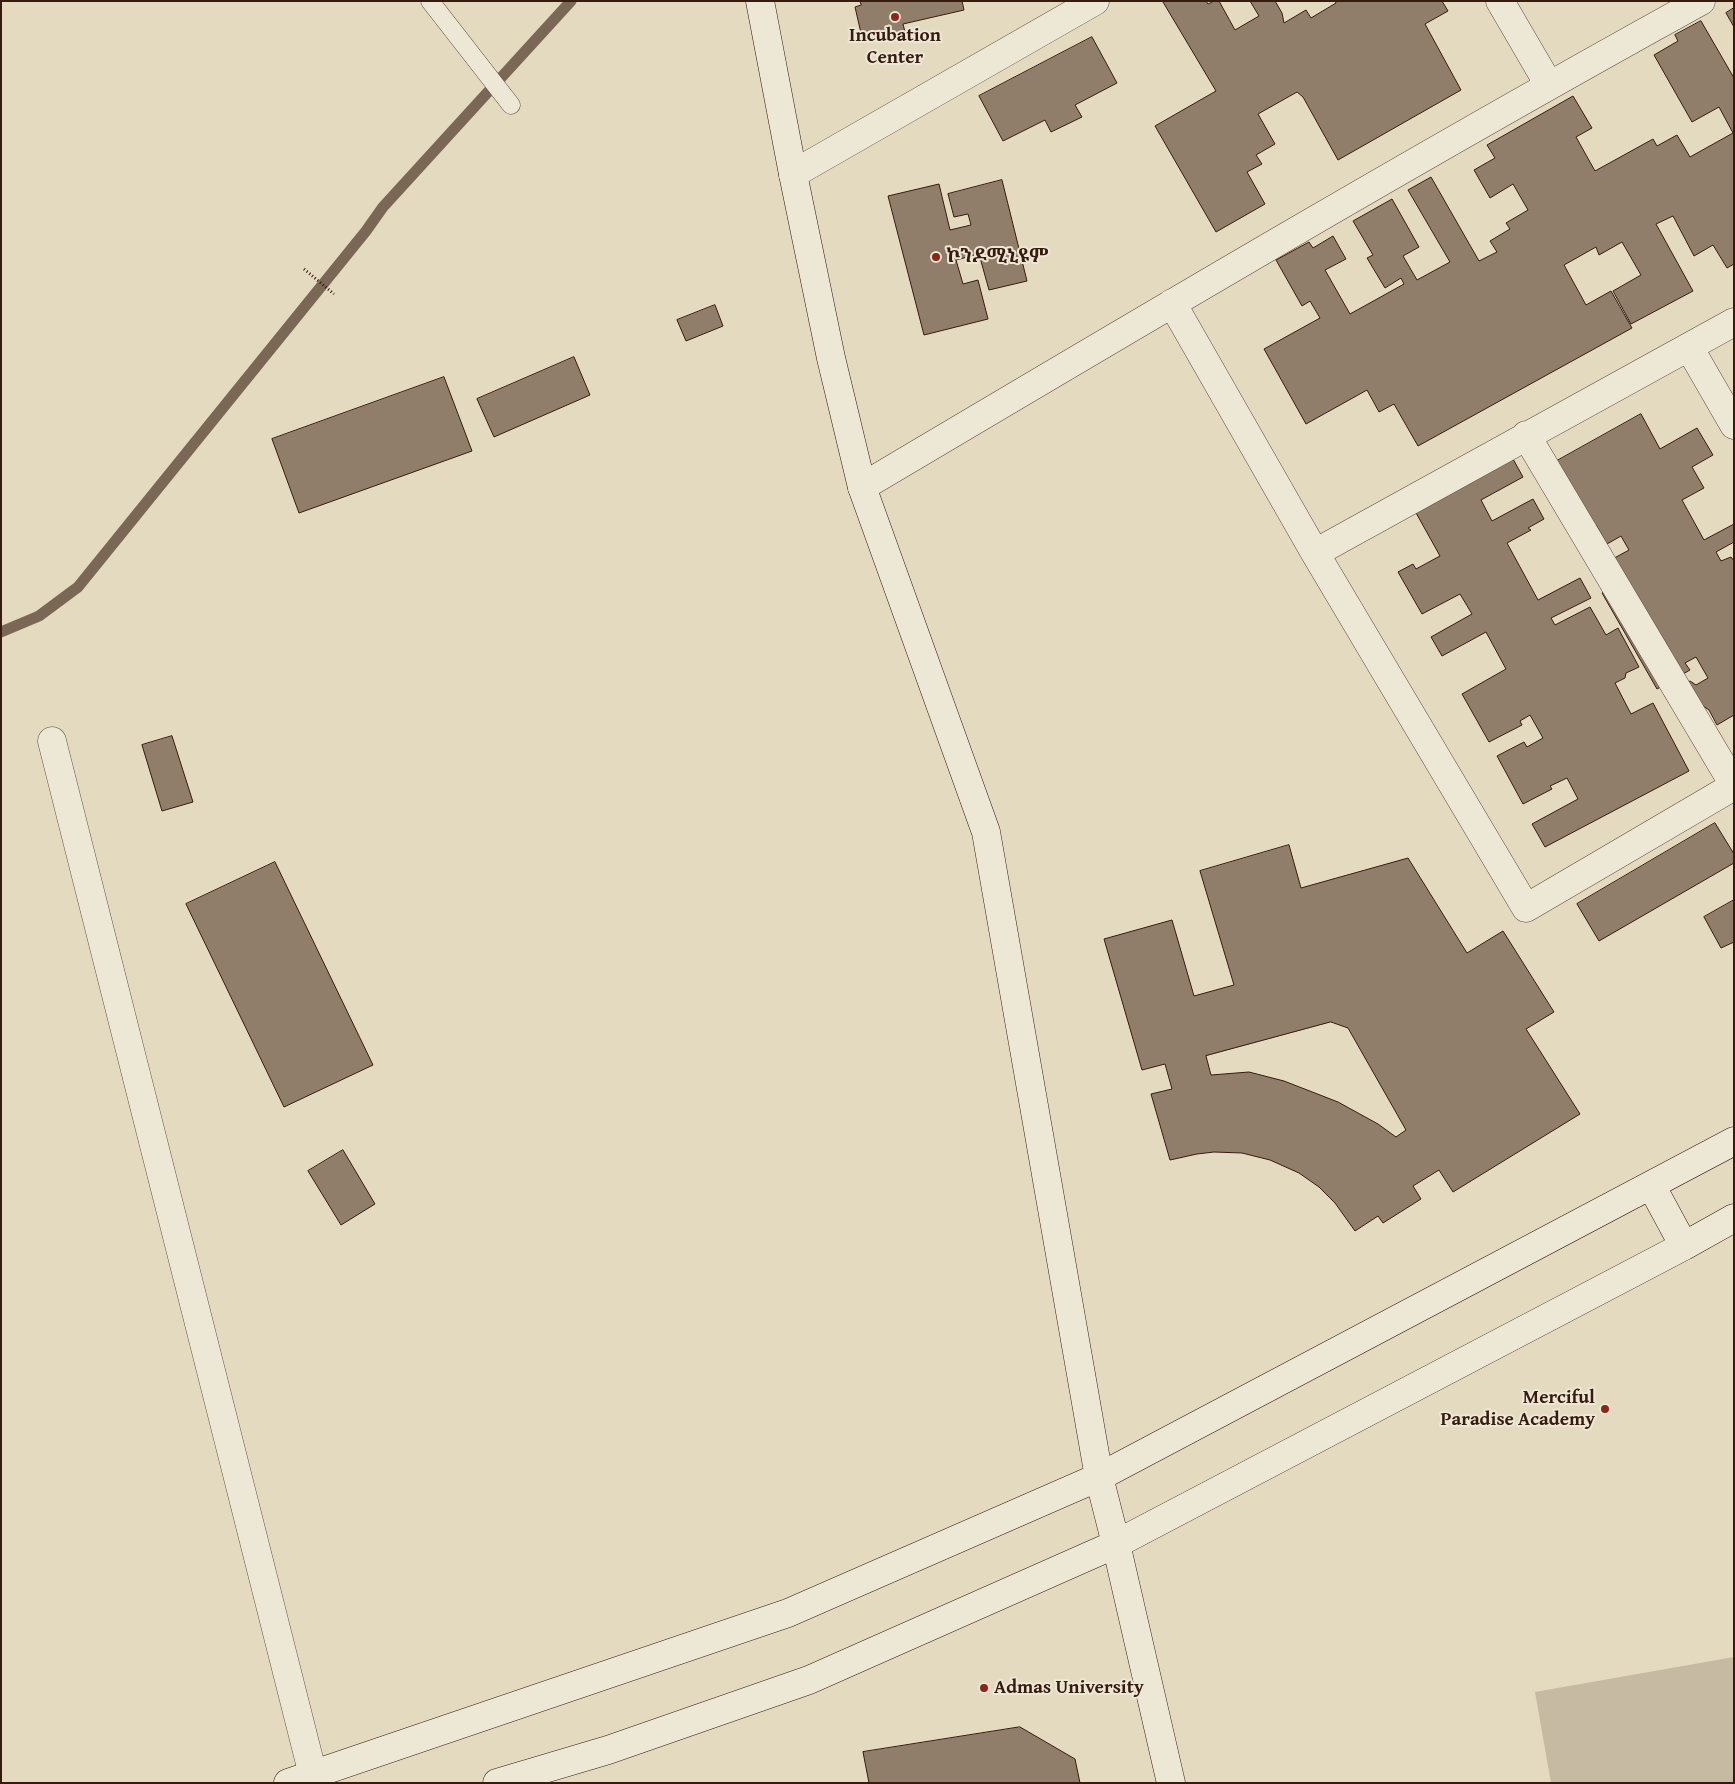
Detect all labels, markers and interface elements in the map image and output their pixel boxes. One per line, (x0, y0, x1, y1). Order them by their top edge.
marker: Incubation Center (889, 11, 901, 23)
place label: Incubation Center (849, 25, 941, 69)
place label: ኮንዶሚኒዩም (946, 246, 1049, 268)
marker: ኮንዶሚኒዩም (930, 251, 942, 263)
place label: Merciful Paradise Academy (1441, 1387, 1595, 1431)
marker: Merciful Paradise Academy (1599, 1403, 1611, 1415)
place label: Admas University (994, 1677, 1144, 1699)
marker: Admas University (978, 1682, 990, 1694)

